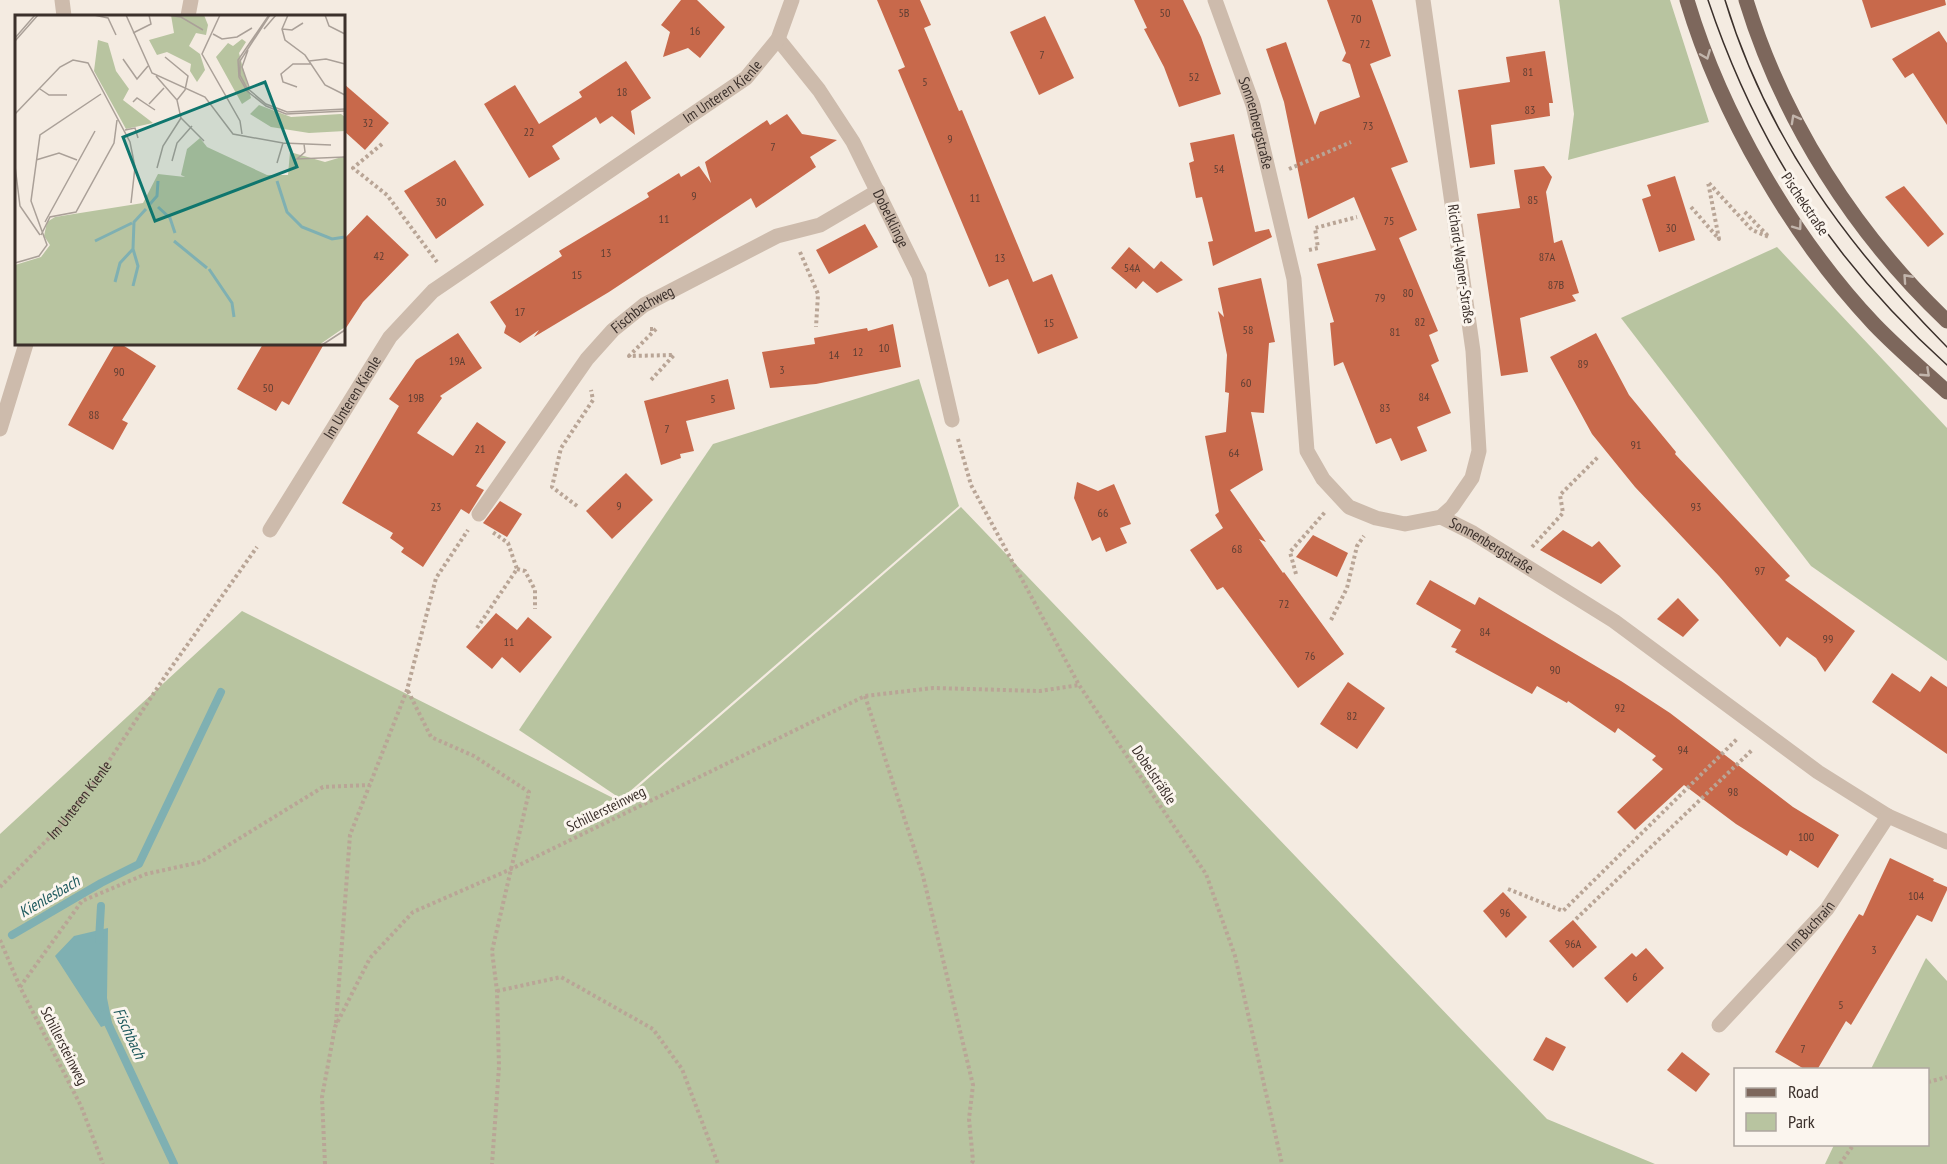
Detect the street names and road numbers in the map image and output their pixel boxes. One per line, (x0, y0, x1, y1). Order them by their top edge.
street label: Im Unteren Kienle (679, 56, 766, 127)
street label: Sonnenbergstraße (1235, 74, 1278, 171)
street label: Pischekstraße (1777, 169, 1833, 239)
street label: Dobelklinge (869, 186, 914, 251)
street label: Richard-Wagner-Straße (1444, 203, 1479, 325)
street label: Fischbachweg (607, 281, 677, 337)
street label: Im Unteren Kienle (319, 352, 385, 442)
street label: Sonnenbergstraße (1446, 513, 1537, 578)
street label: Dobelsträßle (1128, 742, 1181, 808)
street label: Im Unteren Kienle (43, 757, 115, 843)
street label: Schillersteinweg (563, 781, 648, 836)
street label: Im Buchrain (1783, 897, 1839, 955)
street label: Schillersteinweg (37, 1003, 92, 1088)

